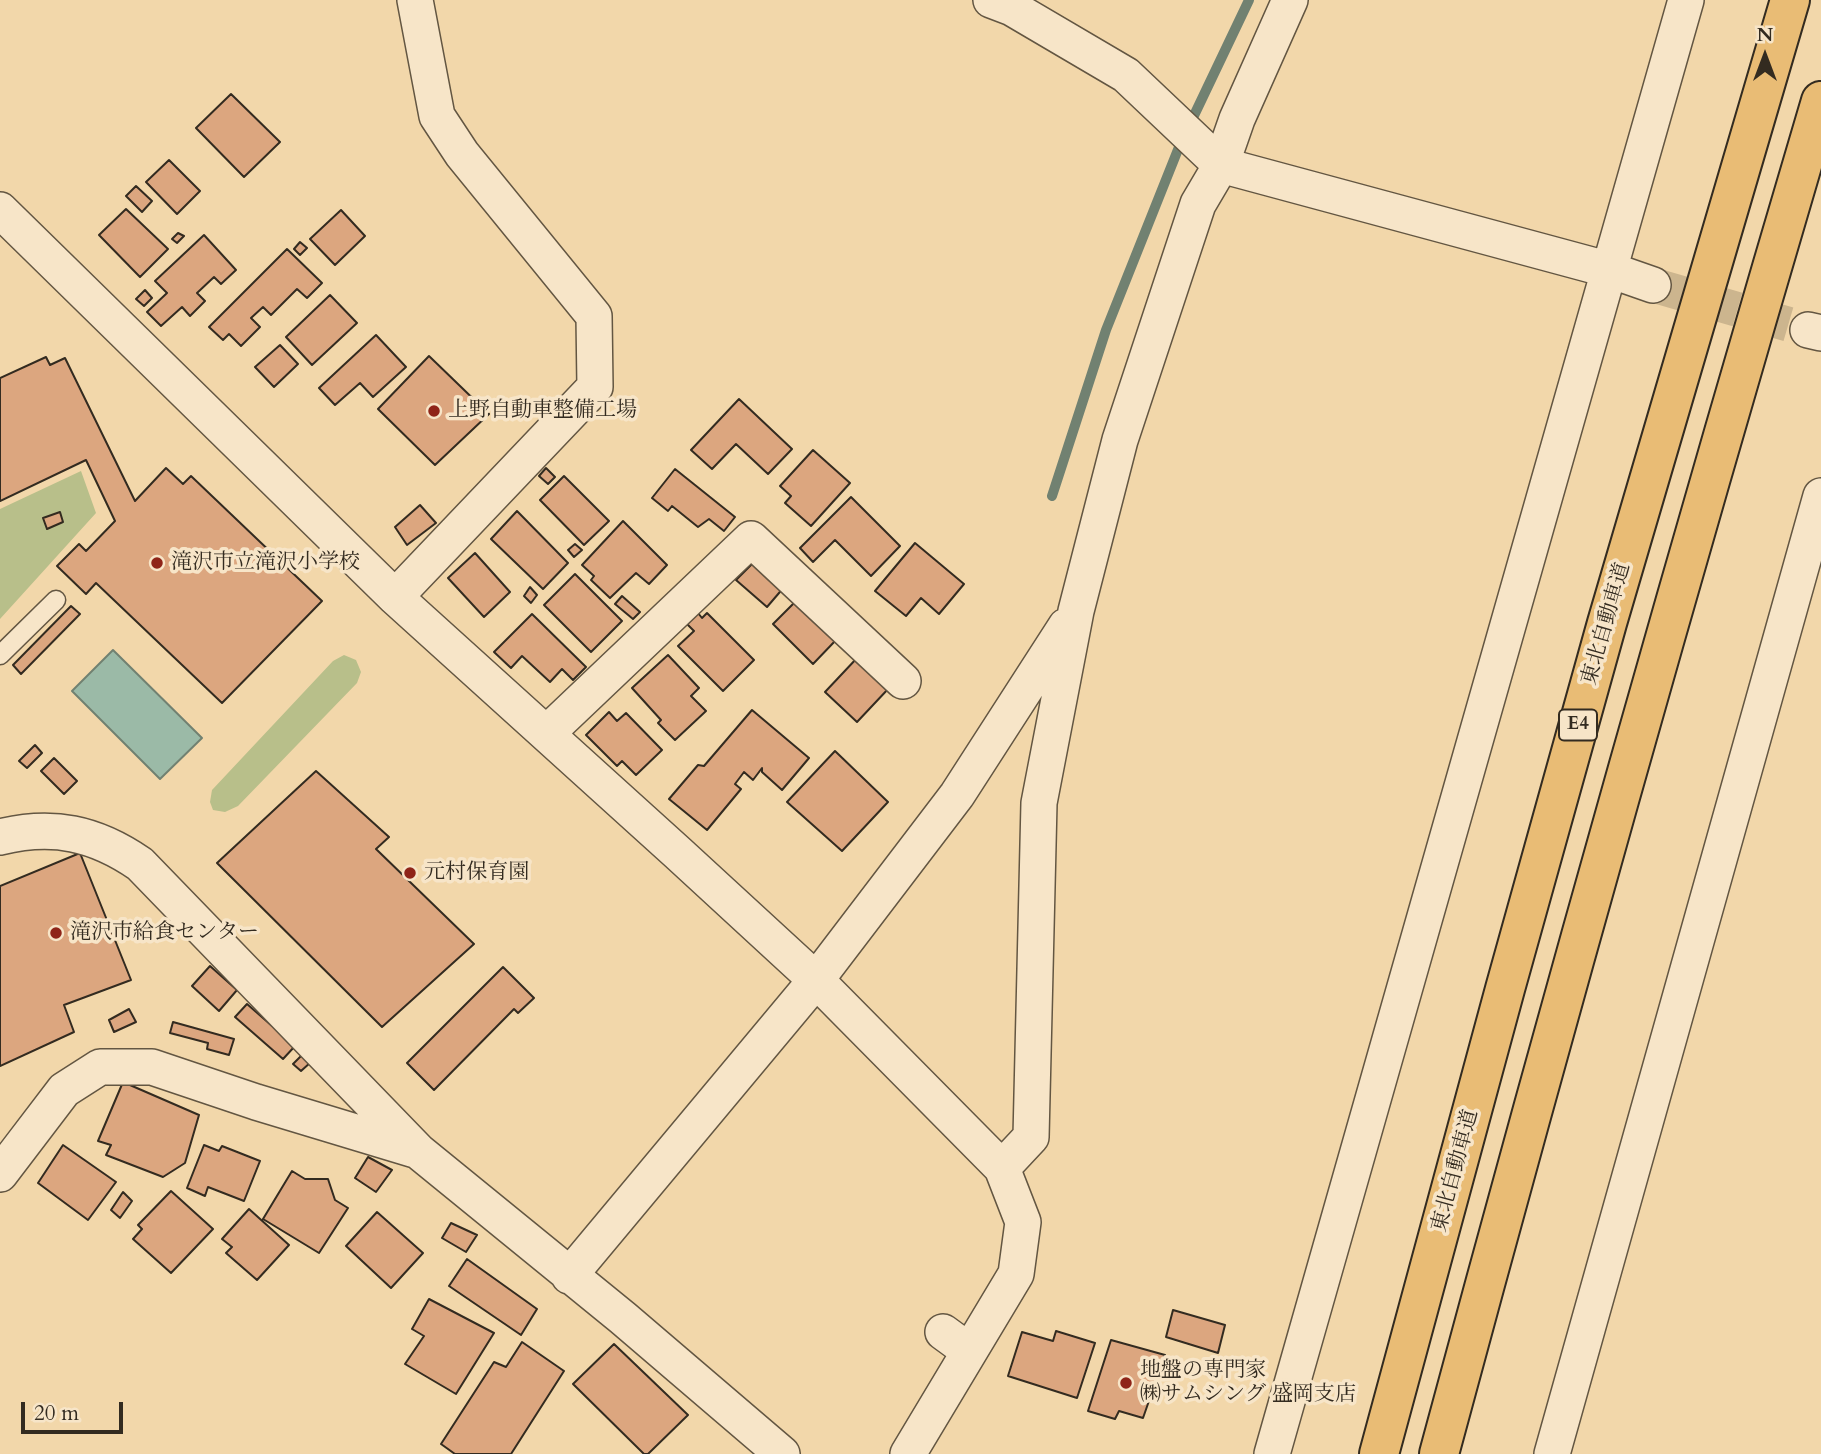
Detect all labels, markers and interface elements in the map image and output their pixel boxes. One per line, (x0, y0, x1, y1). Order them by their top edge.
north arrow (1730, 21, 1800, 91)
text: N (1757, 22, 1773, 48)
place label: 上野自動車整備工場 (448, 398, 637, 424)
marker: 上野自動車整備工場 (426, 403, 442, 419)
place label: 滝沢市立滝沢小学校 (171, 550, 360, 576)
marker: 滝沢市立滝沢小学校 (149, 555, 165, 571)
street label: 東北自動車道 (1578, 560, 1636, 688)
road number: E4 (1559, 710, 1597, 740)
place label: 元村保育園 (424, 860, 529, 886)
marker: 元村保育園 (402, 865, 418, 881)
place label: 滝沢市給食センター (70, 920, 259, 946)
marker: 滝沢市給食センター (48, 925, 64, 941)
street label: 東北自動車道 (1428, 1107, 1484, 1235)
place label: 地盤の専門家 ㈱サムシング 盛岡支店 (1140, 1358, 1356, 1408)
marker: 地盤の専門家 ㈱サムシング 盛岡支店 (1118, 1375, 1134, 1391)
scale bar (24, 1388, 126, 1432)
text: 20 m (34, 1399, 79, 1428)

